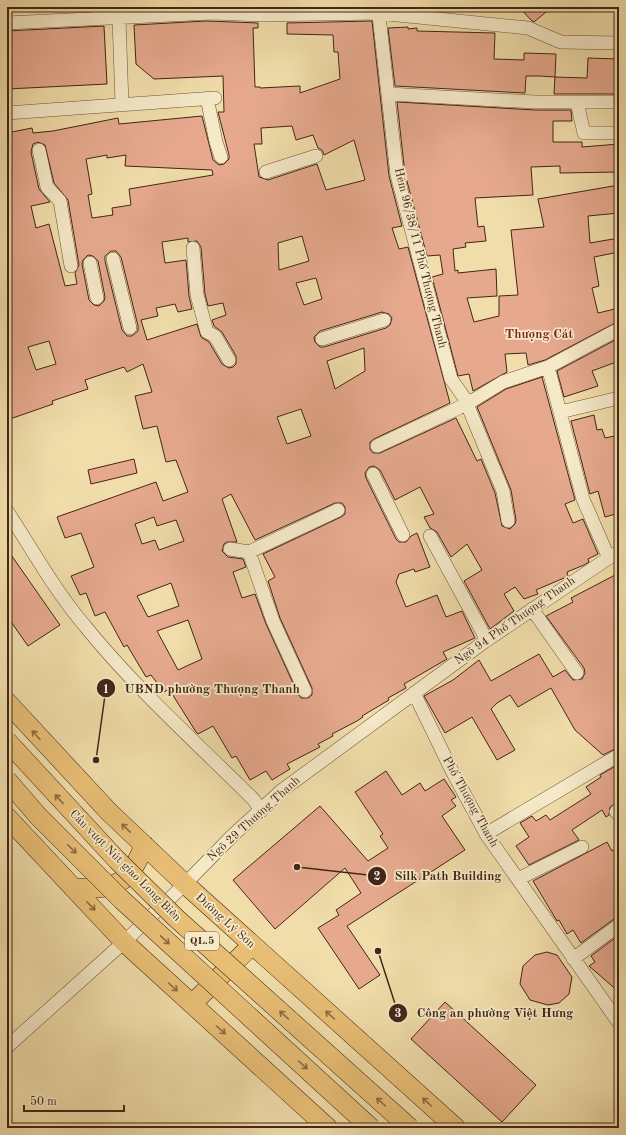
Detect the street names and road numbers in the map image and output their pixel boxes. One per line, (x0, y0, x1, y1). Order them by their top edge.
street label: Hẻm 96/38/11 Phố Thượng Thanh (392, 166, 449, 350)
street label: Ngõ 94 Phố Thượng Thanh (452, 574, 578, 667)
street label: Phố Thượng Thanh (440, 754, 501, 850)
street label: Ngõ 29 Thượng Thanh (205, 774, 303, 864)
street label: Cầu vượt Nút giao Long Biên (67, 807, 185, 924)
street label: Đường Lý Sơn (193, 891, 257, 951)
road number: QL.5 (185, 932, 219, 950)

